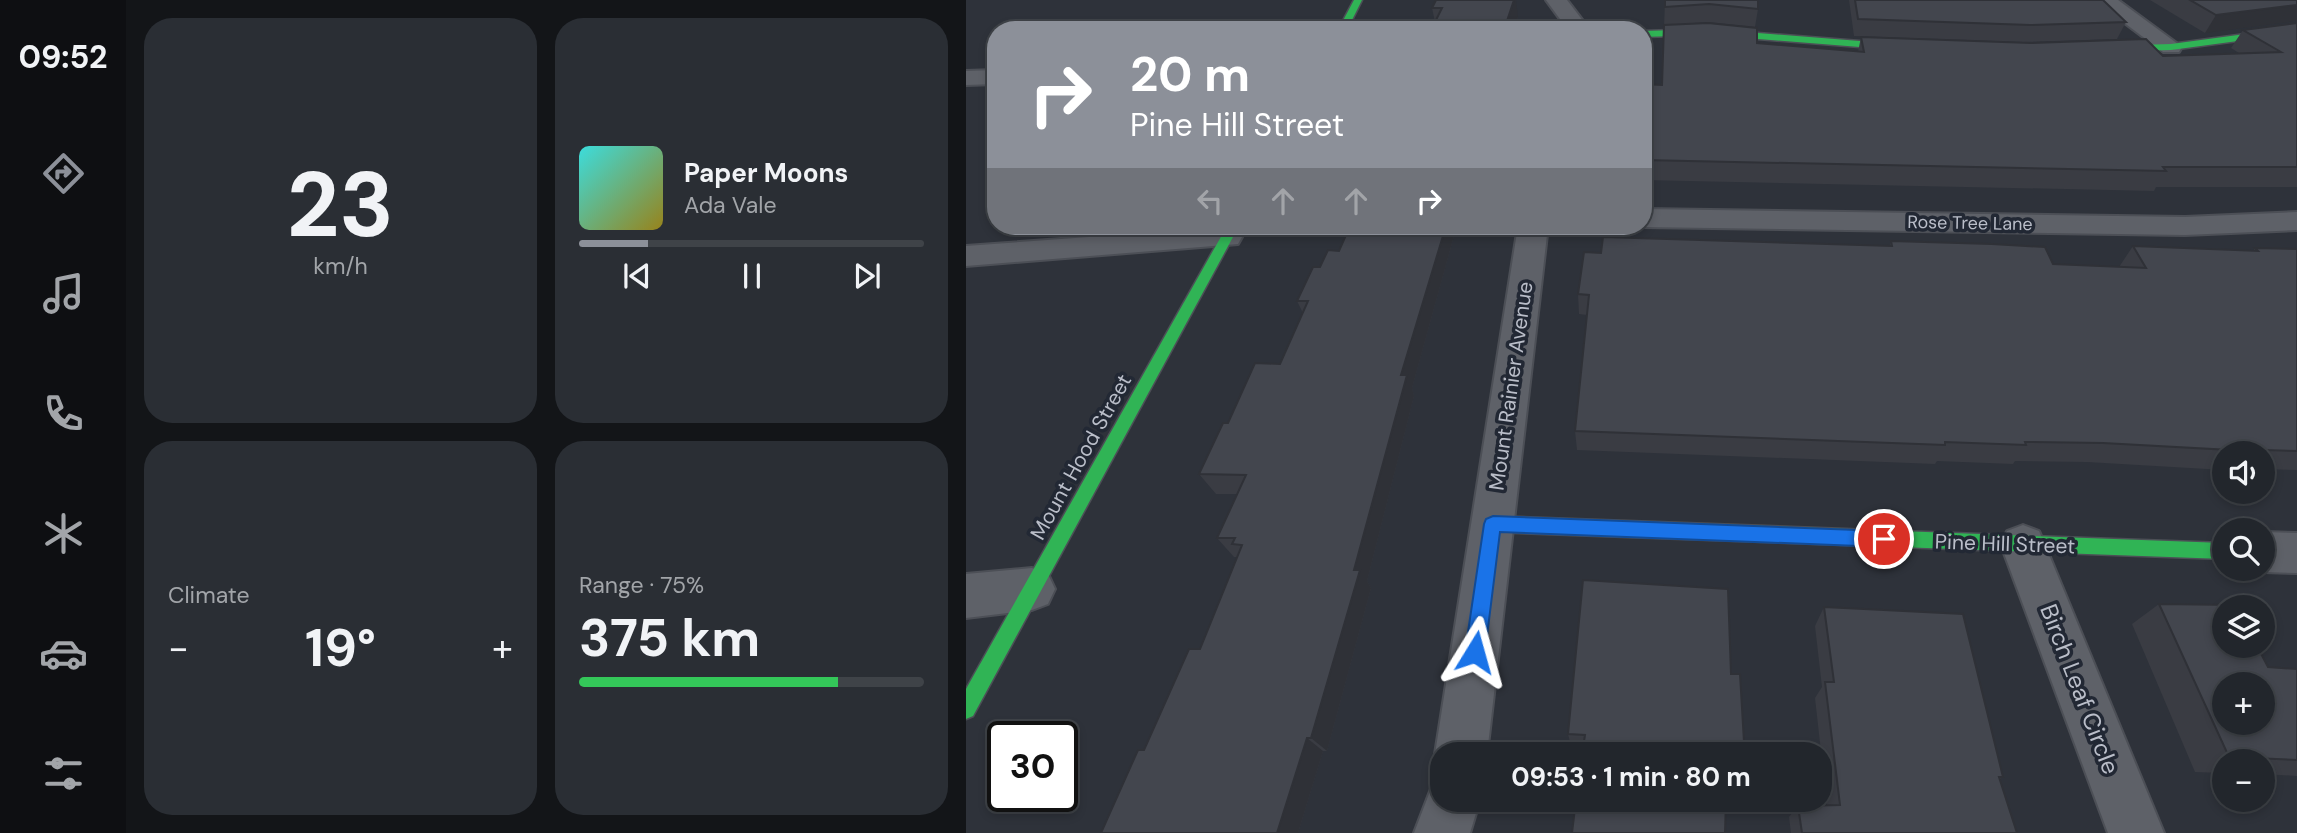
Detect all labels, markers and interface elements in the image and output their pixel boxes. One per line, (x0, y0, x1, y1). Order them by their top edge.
text: 09:52 (18, 36, 108, 78)
text: 20 m (1130, 42, 1250, 106)
icon: right (1015, 49, 1106, 140)
text: Pine Hill Street (1130, 104, 1344, 146)
text: 23 (287, 146, 394, 264)
icon: directions (39, 149, 88, 198)
text: Paper Moons (684, 156, 848, 190)
icon: left (1191, 182, 1229, 220)
icon: ahead (1264, 182, 1302, 220)
icon: ahead (1337, 182, 1375, 220)
icon: right (1410, 182, 1448, 220)
text: Ada Vale (684, 190, 777, 220)
street label: Rose Tree Lane (1907, 210, 2033, 236)
text: km/h (313, 251, 368, 281)
icon: previous (618, 257, 656, 295)
icon: pause (733, 257, 771, 295)
icon: next (848, 257, 886, 295)
icon: music (39, 269, 88, 318)
street label: Mount Rainier Avenue (1482, 280, 1540, 492)
street label: Mount Hood Street (1024, 369, 1138, 545)
icon: phone (39, 389, 88, 438)
map controls (2212, 441, 2275, 812)
button: sound (2212, 441, 2275, 504)
icon: climate (39, 509, 88, 558)
pin (1854, 509, 1914, 569)
button: search (2212, 518, 2275, 581)
icon: arrive (1865, 520, 1903, 558)
street label: Pine Hill Street (1934, 528, 2076, 560)
text: Range · 75% (579, 570, 704, 600)
text: Climate (168, 580, 250, 610)
button: layers (2212, 595, 2275, 658)
street label: Birch Leaf Circle (2033, 599, 2127, 779)
text: 375 km (579, 604, 760, 672)
text: 19° (305, 614, 376, 682)
position arrow (1438, 615, 1512, 689)
text: − (168, 623, 189, 673)
text: + (492, 623, 513, 673)
icon: car (39, 629, 88, 678)
button: + (2212, 672, 2275, 735)
speed limit sign: 30 (987, 721, 1078, 812)
icon: filters (39, 749, 88, 798)
button: − (2212, 749, 2275, 812)
text: 09:53 · 1 min · 80 m (1511, 760, 1751, 794)

